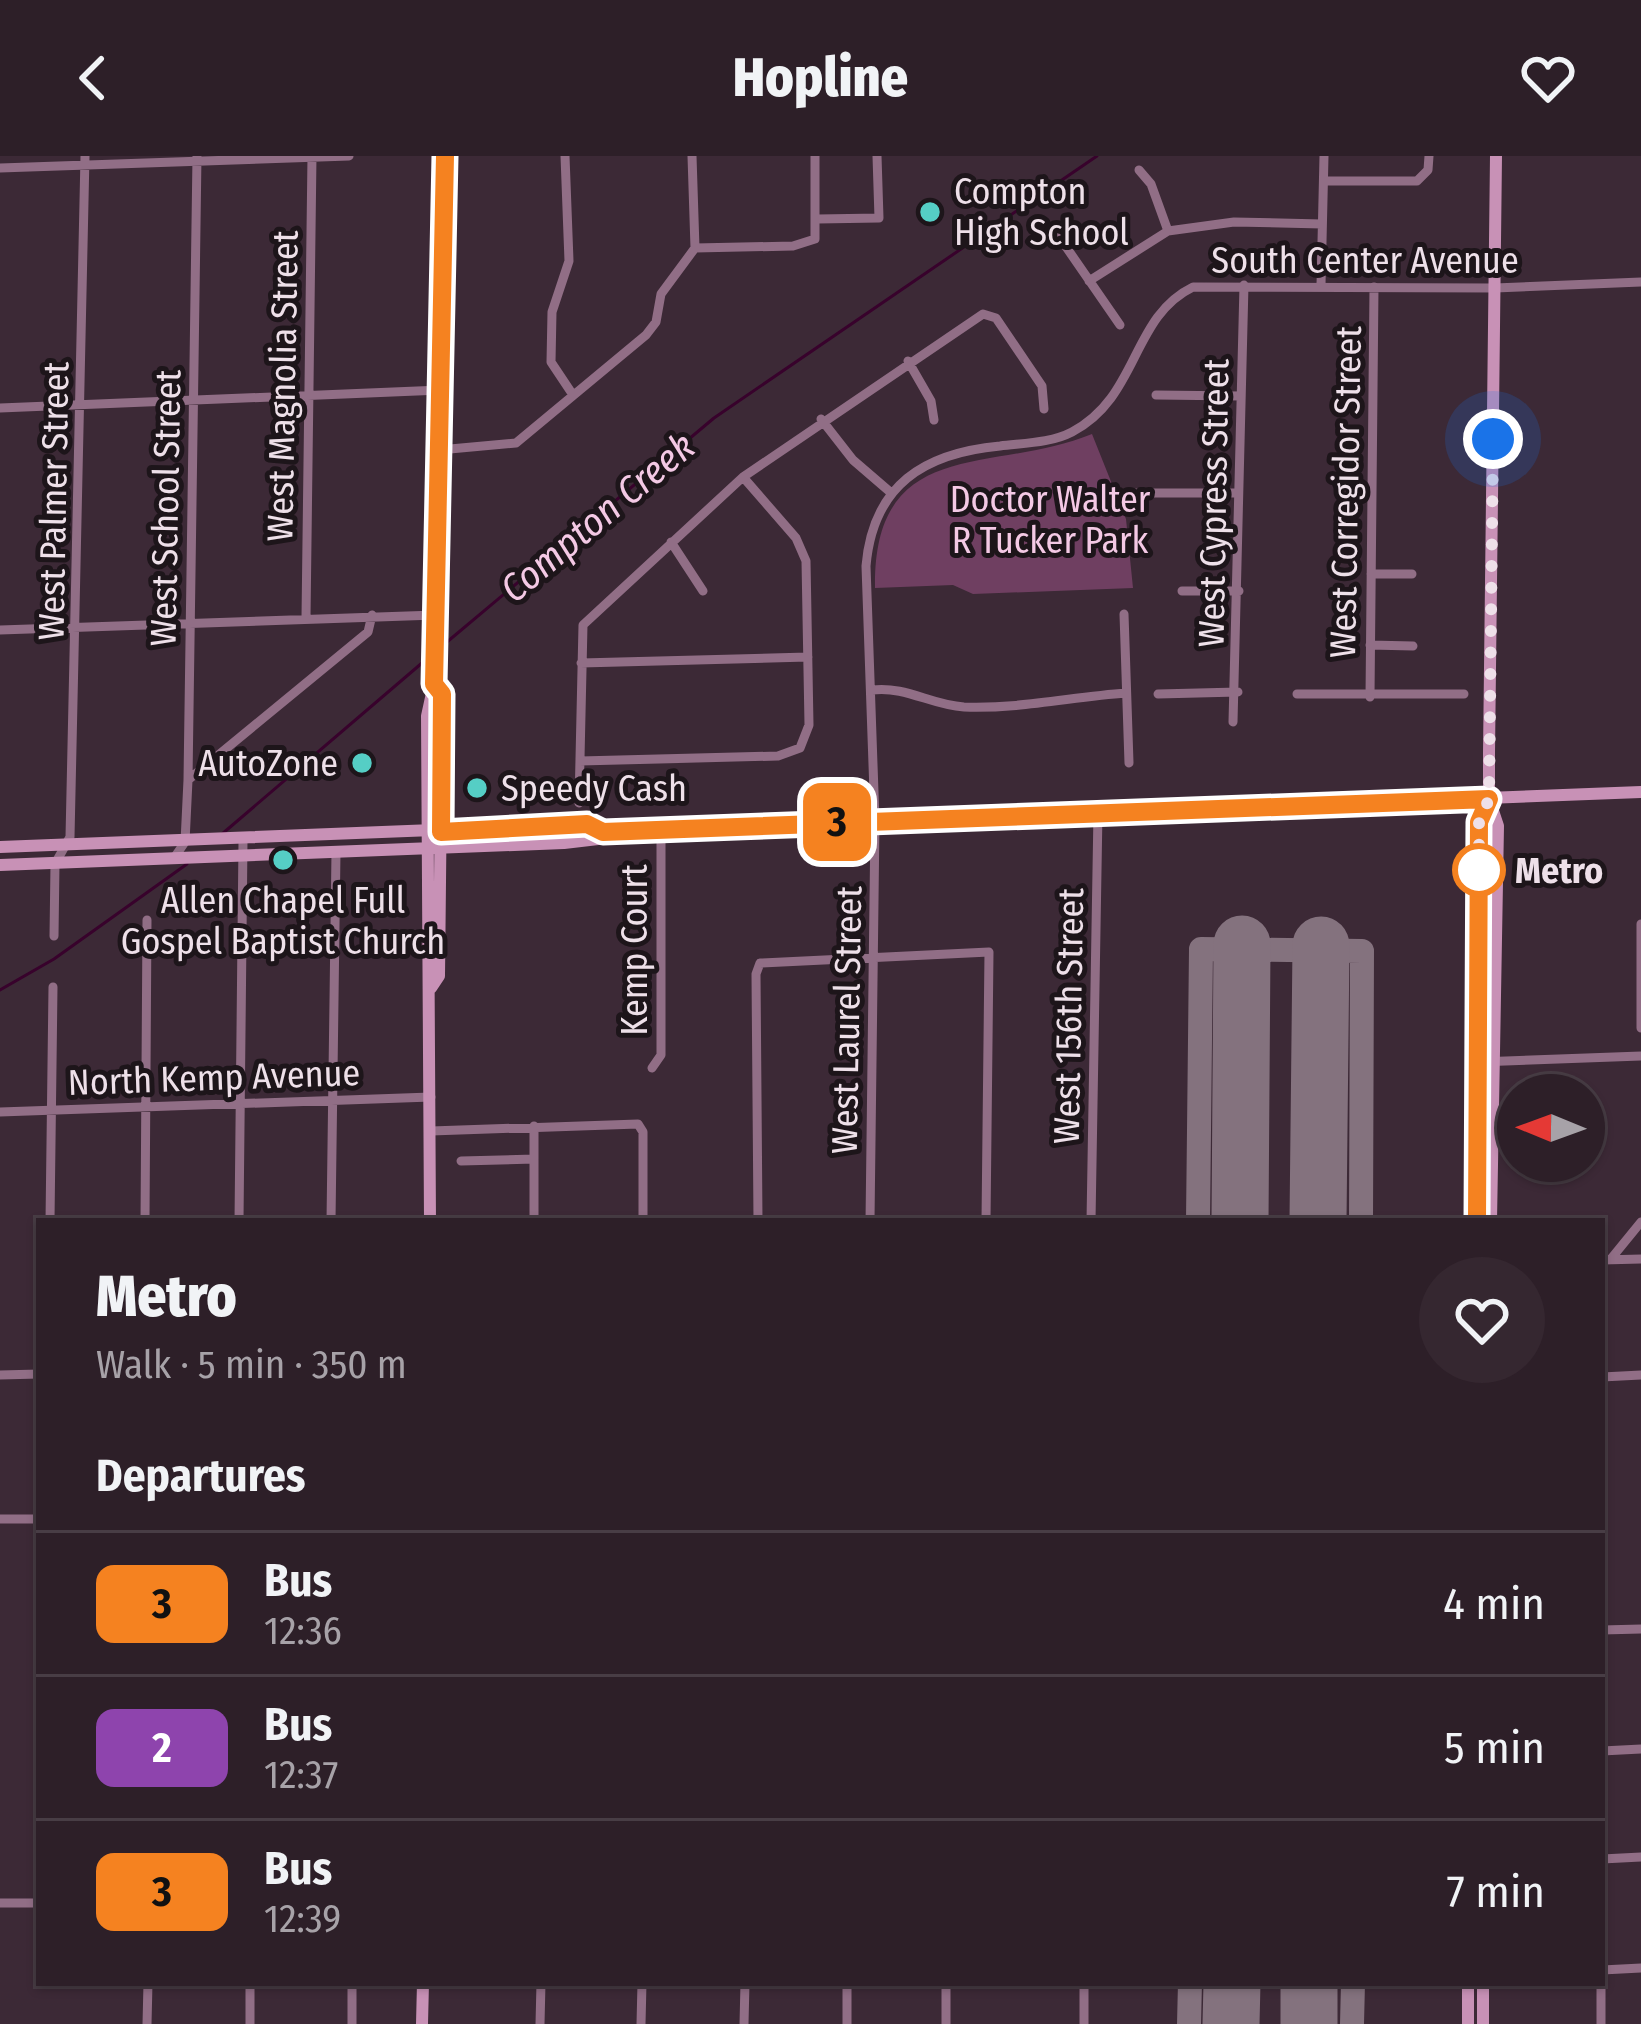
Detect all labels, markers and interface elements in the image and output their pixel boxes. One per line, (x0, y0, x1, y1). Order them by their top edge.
icon: back (60, 45, 126, 111)
icon: heart (1515, 45, 1581, 111)
text: Hopline (733, 46, 908, 110)
place label: Compton High School (954, 170, 1129, 255)
marker: Compton High School (917, 199, 943, 225)
street label: West Magnolia Street (258, 230, 308, 542)
street label: South Center Avenue (1211, 239, 1519, 283)
street label: West Corregidor Street (1321, 325, 1371, 658)
street label: West Cypress Street (1189, 358, 1239, 648)
street label: West Palmer Street (30, 361, 78, 641)
street label: West School Street (142, 369, 190, 647)
your location (1463, 409, 1523, 469)
water label: Compton Creek (491, 423, 704, 612)
park label: Doctor Walter R Tucker Park (950, 478, 1151, 563)
place label: AutoZone (198, 742, 338, 786)
marker: AutoZone (349, 750, 375, 776)
place label: Speedy Cash (501, 767, 687, 811)
marker: Speedy Cash (464, 775, 490, 801)
line badge: 3 (798, 783, 876, 861)
text: 3 (827, 797, 847, 847)
marker: Metro (1454, 845, 1504, 895)
marker: Allen Chapel Full Gospel Baptist Church (270, 847, 296, 873)
place label: Metro (1515, 849, 1603, 893)
street label: Kemp Court (613, 864, 657, 1036)
place label: Allen Chapel Full Gospel Baptist Church (121, 879, 445, 964)
street label: West Laurel Street (823, 885, 871, 1154)
street label: West 156th Street (1045, 887, 1093, 1144)
street label: North Kemp Avenue (67, 1051, 361, 1105)
north arrow (1497, 1074, 1605, 1182)
map controls (1497, 1074, 1605, 1182)
button: heart (1419, 1257, 1545, 1383)
text: Metro (96, 1263, 237, 1331)
text: Walk · 5 min · 350 m (96, 1342, 407, 1388)
text: Departures (96, 1449, 305, 1503)
text: Bus (264, 1554, 332, 1608)
text: 4 min (1443, 1577, 1545, 1631)
text: 3 (152, 1579, 172, 1629)
text: 12:36 (264, 1608, 342, 1654)
text: Bus (264, 1698, 332, 1752)
text: 5 min (1444, 1721, 1545, 1775)
text: 2 (152, 1723, 172, 1773)
text: 12:37 (264, 1752, 338, 1798)
text: Bus (264, 1842, 332, 1896)
text: 7 min (1447, 1865, 1545, 1919)
text: 3 (152, 1867, 172, 1917)
text: 12:39 (264, 1896, 341, 1942)

